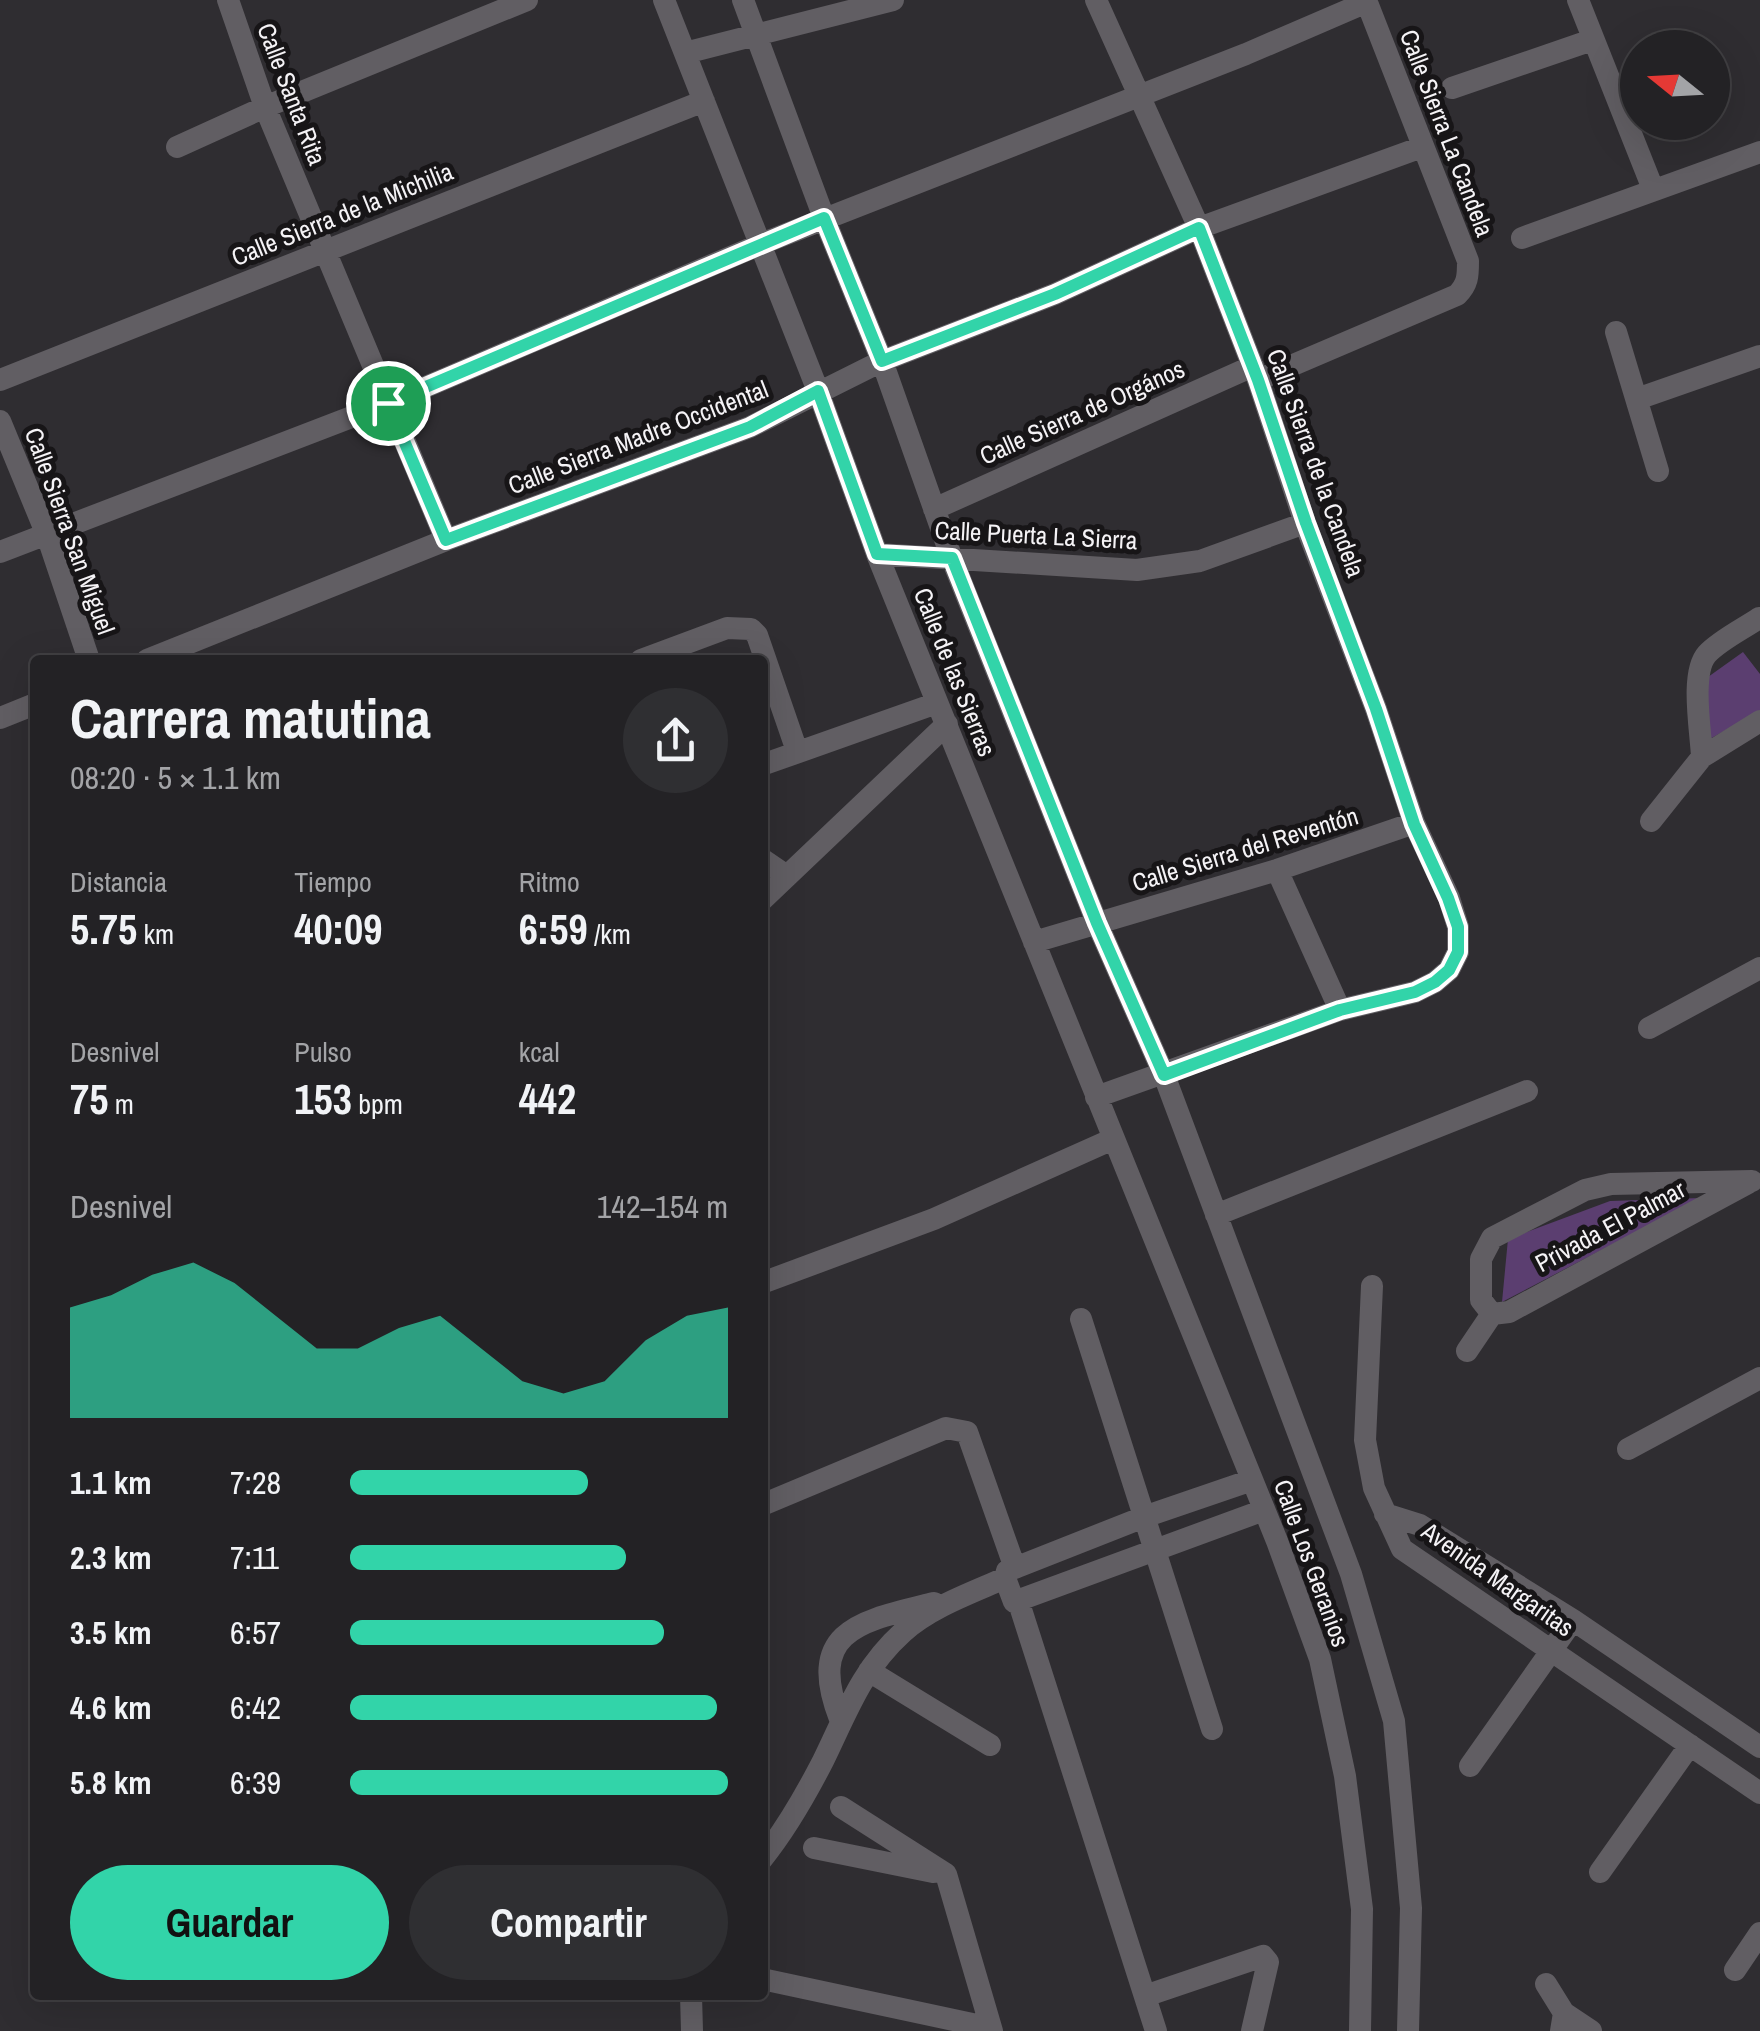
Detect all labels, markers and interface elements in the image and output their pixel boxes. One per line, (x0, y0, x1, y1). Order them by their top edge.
street label: Calle Santa Rita (249, 18, 335, 170)
street label: Calle Sierra La Candela (1392, 25, 1502, 242)
north arrow (1620, 30, 1730, 140)
map controls (1620, 30, 1730, 140)
street label: Calle Sierra de la Michilia (226, 154, 458, 274)
street label: Calle Sierra de la Candela (1259, 344, 1373, 582)
street label: Calle Sierra de Orgános (974, 352, 1190, 472)
pin (346, 361, 431, 446)
street label: Calle Sierra Madre Occidental (503, 372, 773, 502)
icon: arrive (361, 376, 416, 431)
street label: Calle Sierra San Miguel (17, 423, 123, 639)
street label: Calle Puerta La Sierra (934, 513, 1139, 557)
street label: Calle de las Sierras (906, 583, 1004, 761)
text: Carrera matutina (70, 681, 431, 755)
button: share (623, 688, 728, 793)
text: 08:20 · 5 × 1.1 km (70, 756, 281, 799)
street label: Calle Sierra del Reventón (1128, 798, 1362, 900)
text: Distancia (70, 863, 167, 901)
text: Tiempo (294, 863, 372, 901)
text: Ritmo (519, 863, 580, 901)
text: 5.75 (70, 901, 137, 957)
text: 40:09 (294, 901, 382, 957)
text: 6:59 (519, 901, 588, 957)
text: km (137, 915, 174, 953)
text: /km (588, 915, 631, 953)
text: Desnivel (70, 1033, 159, 1071)
text: Pulso (294, 1033, 352, 1071)
text: kcal (519, 1033, 559, 1071)
text: 75 (70, 1071, 108, 1127)
text: 153 (294, 1071, 352, 1127)
text: 442 (519, 1071, 576, 1127)
text: m (108, 1085, 134, 1123)
text: bpm (352, 1085, 403, 1123)
street label: Privada El Palmar (1529, 1172, 1691, 1280)
text: Desnivel (70, 1185, 172, 1228)
text: 142–154 m (597, 1185, 728, 1228)
text: 1.1 km (70, 1461, 152, 1504)
text: 7:28 (230, 1461, 281, 1504)
street label: Calle Los Geranios (1266, 1475, 1358, 1651)
street label: Avenida Margaritas (1414, 1513, 1581, 1644)
text: 2.3 km (70, 1536, 152, 1579)
text: 7:11 (230, 1536, 279, 1579)
text: 3.5 km (70, 1611, 152, 1654)
text: 6:57 (230, 1611, 281, 1654)
text: 4.6 km (70, 1686, 152, 1729)
text: 6:42 (230, 1686, 281, 1729)
text: 5.8 km (70, 1761, 152, 1804)
text: 6:39 (230, 1761, 281, 1804)
button: Guardar (70, 1865, 389, 1980)
button: Compartir (409, 1865, 728, 1980)

